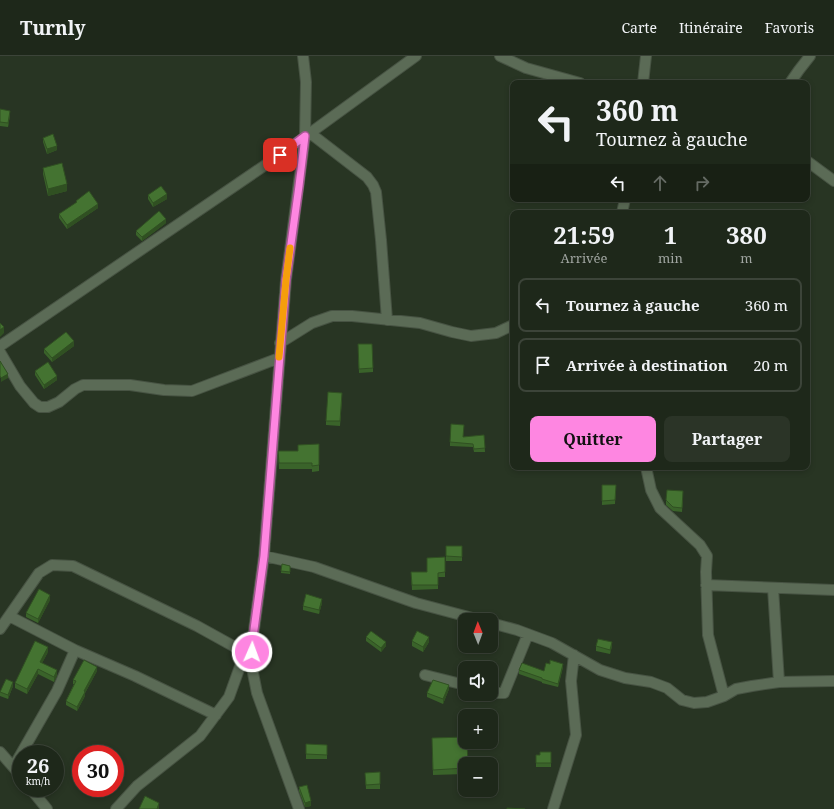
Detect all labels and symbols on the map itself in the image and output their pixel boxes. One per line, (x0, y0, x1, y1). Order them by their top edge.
pin (263, 138, 297, 172)
north arrow (458, 613, 498, 653)
position arrow (231, 631, 273, 673)
speed limit sign: 30 (72, 745, 124, 797)

